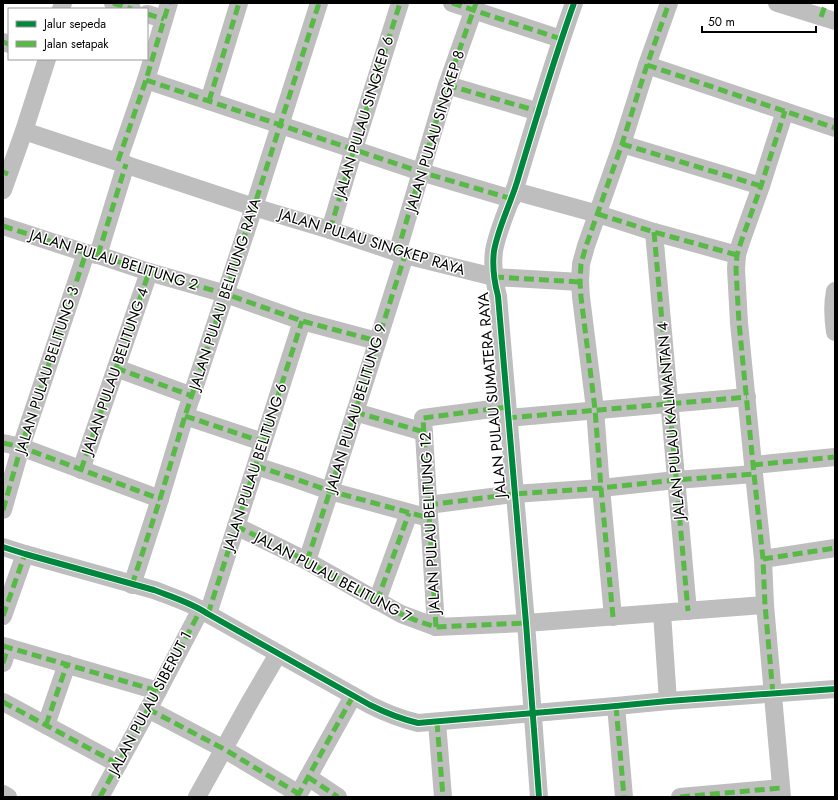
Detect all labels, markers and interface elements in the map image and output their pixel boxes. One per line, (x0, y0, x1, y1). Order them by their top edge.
legend (8, 8, 148, 60)
scale bar (702, 8, 816, 34)
text: 50 m (708, 13, 735, 31)
text: Jalur sepeda (42, 15, 106, 33)
street label: JALAN PULAU SINGKEP 6 (328, 33, 399, 203)
text: Jalan setapak (42, 35, 109, 53)
street label: JALAN PULAU SINGKEP 8 (399, 47, 470, 217)
street label: JALAN PULAU BELITUNG RAYA (183, 195, 266, 395)
street label: JALAN PULAU SINGKEP RAYA (274, 203, 468, 281)
street label: JALAN PULAU BELITUNG 2 (25, 223, 201, 296)
street label: JALAN PULAU BELITUNG 3 (9, 284, 84, 458)
street label: JALAN PULAU BELITUNG 4 (75, 284, 154, 459)
street label: JALAN PULAU SUMATERA RAYA (472, 291, 512, 501)
street label: JALAN PULAU BELITUNG 9 (319, 321, 392, 497)
street label: JALAN PULAU KALIMANTAN 4 (651, 321, 691, 523)
street label: JALAN PULAU BELITUNG 6 (217, 380, 293, 556)
street label: JALAN PULAU BELITUNG 12 (414, 432, 446, 616)
street label: JALAN PULAU BELITUNG 7 (249, 525, 415, 628)
street label: JALAN PULAU SIBERUT 1 (102, 627, 197, 781)

